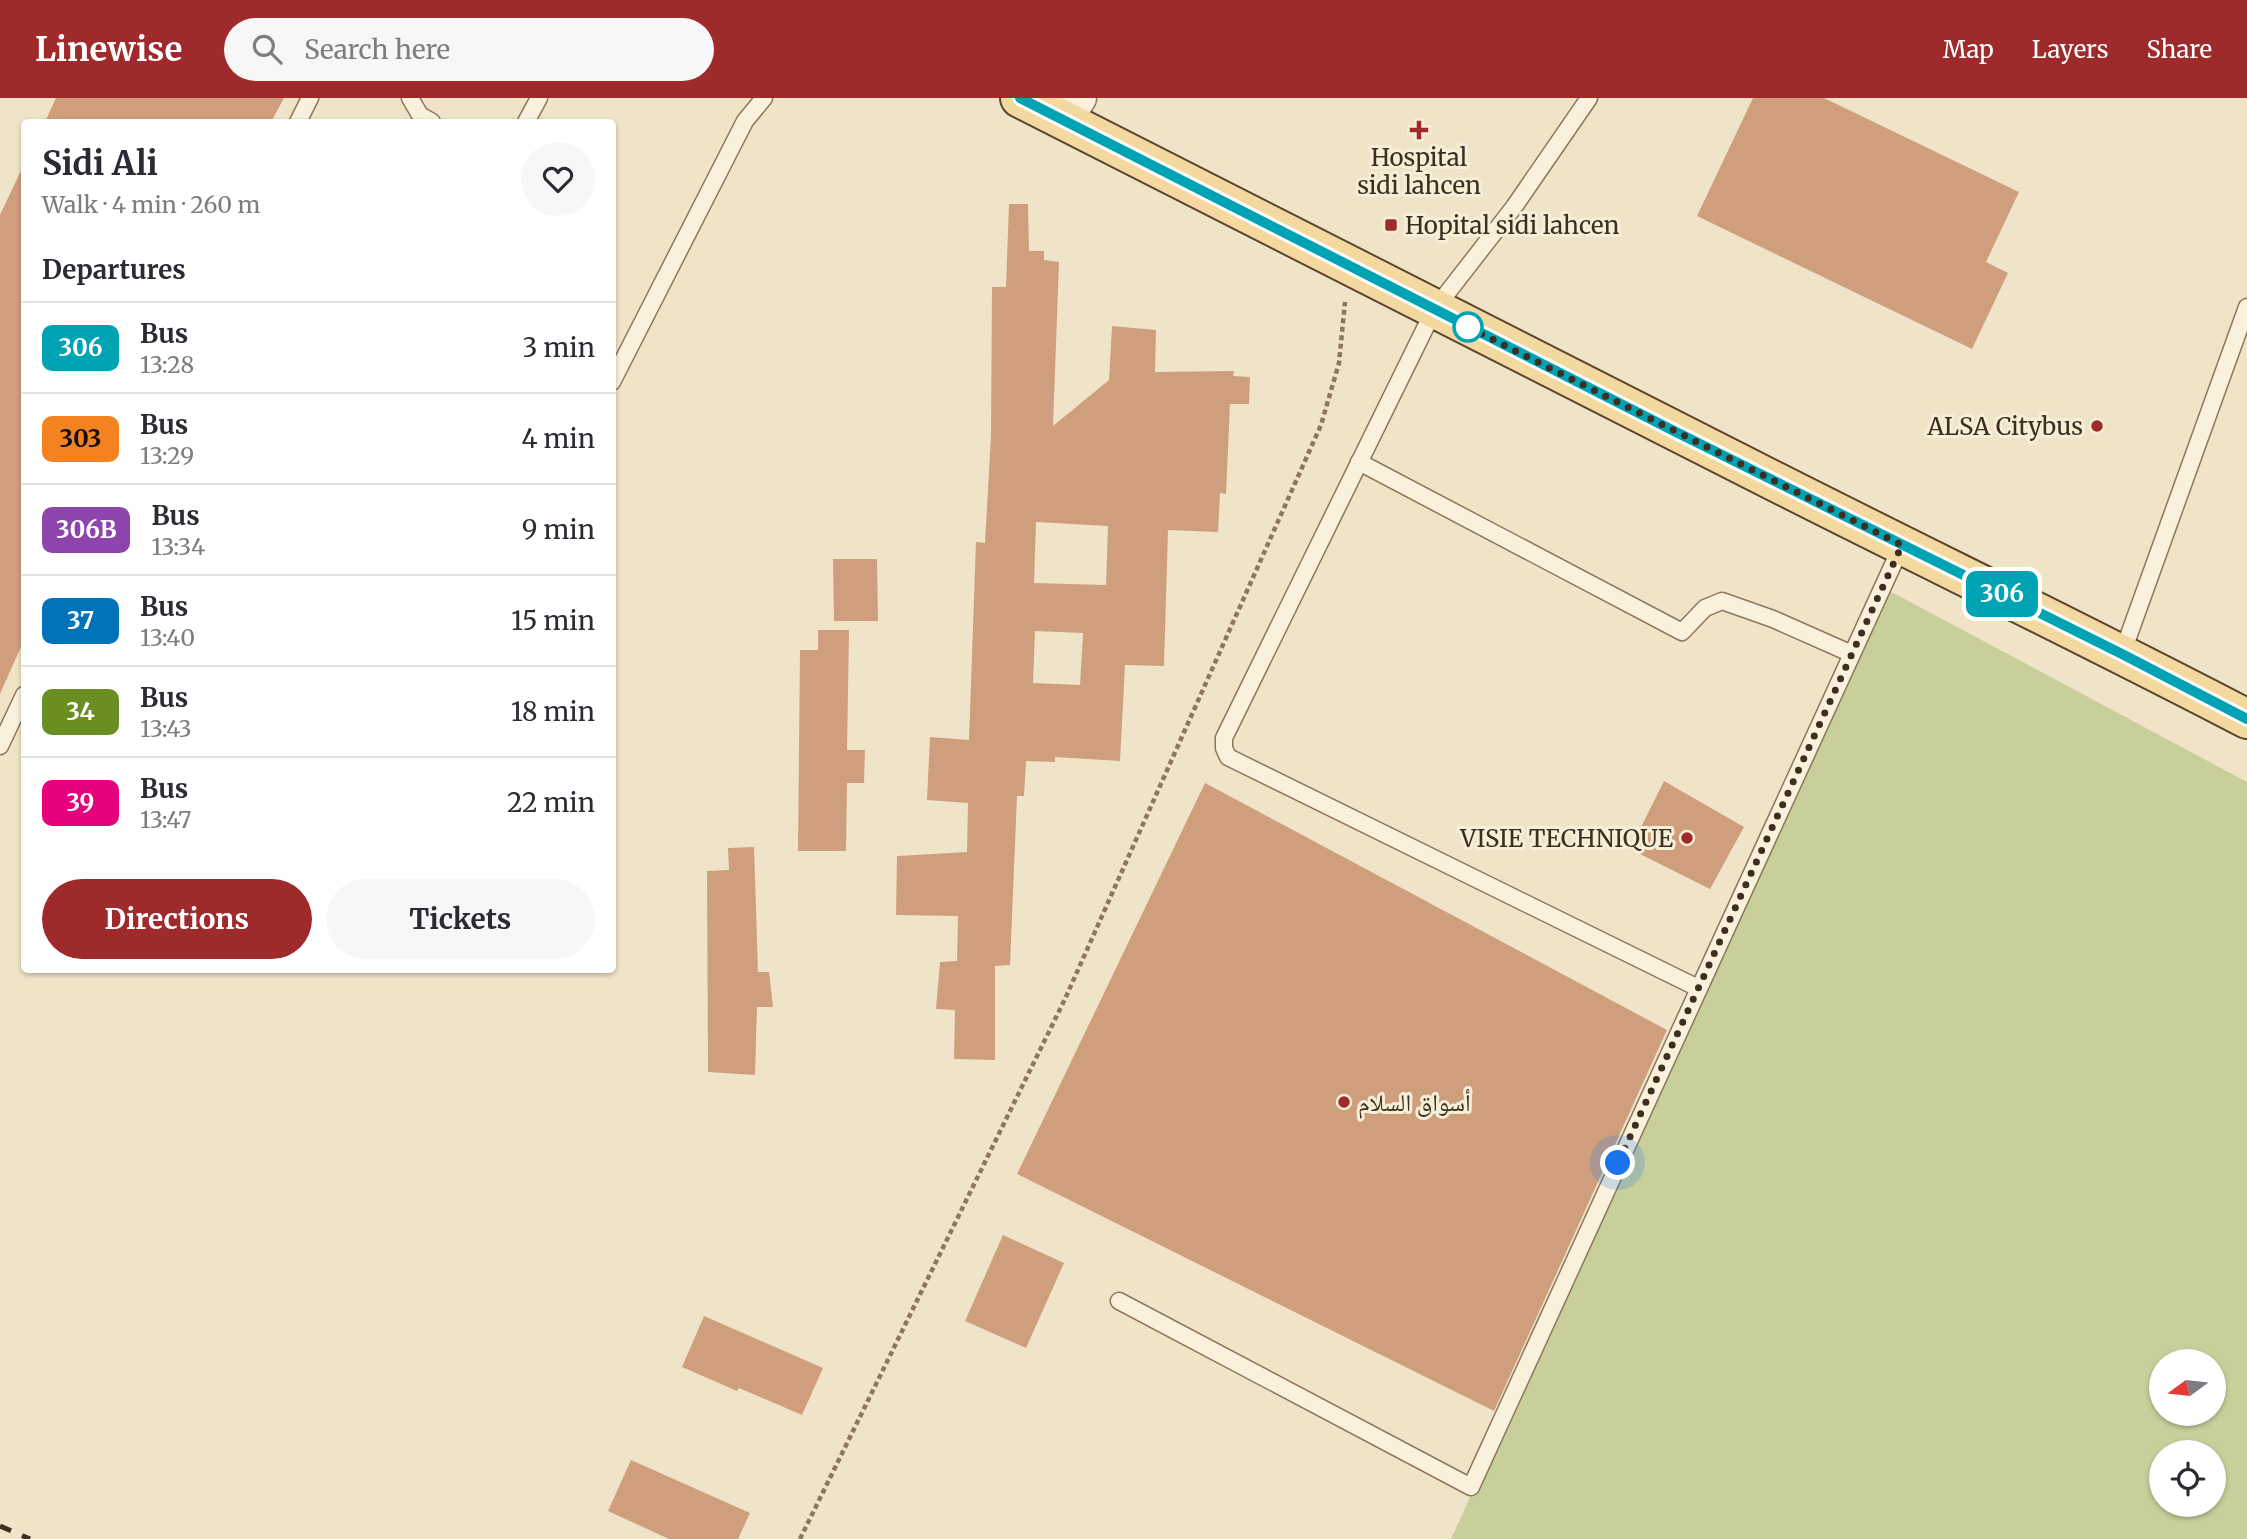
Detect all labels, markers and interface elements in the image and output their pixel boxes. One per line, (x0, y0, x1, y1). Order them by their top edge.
search box (224, 18, 714, 81)
text: Linewise (35, 29, 182, 70)
icon: search (248, 30, 286, 68)
text: Search here (304, 33, 450, 66)
text: Map (1943, 34, 1994, 65)
text: Layers (2032, 34, 2108, 65)
text: Share (2146, 34, 2212, 65)
marker: Hospital sidi lahcen (1409, 120, 1429, 140)
button: heart (521, 142, 595, 216)
place label: Hospital sidi lahcen (1357, 142, 1481, 201)
text: Sidi Ali (42, 143, 158, 184)
text: Walk · 4 min · 260 m (42, 190, 260, 219)
place label: Hopital sidi lahcen (1405, 210, 1619, 241)
marker: Hopital sidi lahcen (1383, 217, 1399, 233)
text: Departures (42, 253, 186, 286)
unlabelled marker (1453, 312, 1483, 342)
text: Bus (140, 317, 188, 350)
text: 3 min (523, 331, 595, 364)
text: 306 (58, 332, 103, 363)
text: 13:28 (140, 350, 194, 379)
text: Bus (140, 408, 188, 441)
place label: ALSA Citybus (1926, 411, 2083, 442)
marker: ALSA Citybus (2089, 418, 2105, 434)
text: 4 min (521, 422, 595, 455)
text: 303 (59, 423, 102, 454)
text: 13:29 (140, 441, 194, 470)
text: Bus (151, 499, 200, 532)
text: 9 min (522, 513, 595, 546)
text: 306B (56, 514, 116, 545)
text: 13:34 (151, 532, 205, 561)
line badge: 306 (1962, 571, 2042, 617)
text: 306 (1980, 578, 2024, 609)
text: Bus (140, 590, 188, 623)
text: 15 min (511, 604, 595, 637)
text: 37 (67, 605, 94, 636)
text: 13:40 (140, 623, 195, 652)
text: Bus (140, 681, 188, 714)
text: 18 min (511, 695, 595, 728)
text: 34 (66, 696, 95, 727)
text: 13:43 (140, 714, 192, 743)
text: Bus (140, 772, 188, 805)
text: 22 min (507, 786, 595, 819)
text: 39 (67, 787, 94, 818)
text: 13:47 (140, 805, 191, 834)
place label: VISIE TECHNIQUE (1459, 823, 1674, 854)
marker: VISIE TECHNIQUE (1679, 830, 1695, 846)
button: Directions (42, 879, 312, 959)
button: Tickets (326, 879, 595, 959)
place label: أسواق السلام (1358, 1087, 1471, 1119)
marker: أسواق السلام (1336, 1094, 1352, 1110)
your location (1600, 1145, 1635, 1180)
north arrow (2149, 1349, 2226, 1426)
map controls (2149, 1349, 2226, 1517)
button: locate (2149, 1440, 2226, 1517)

